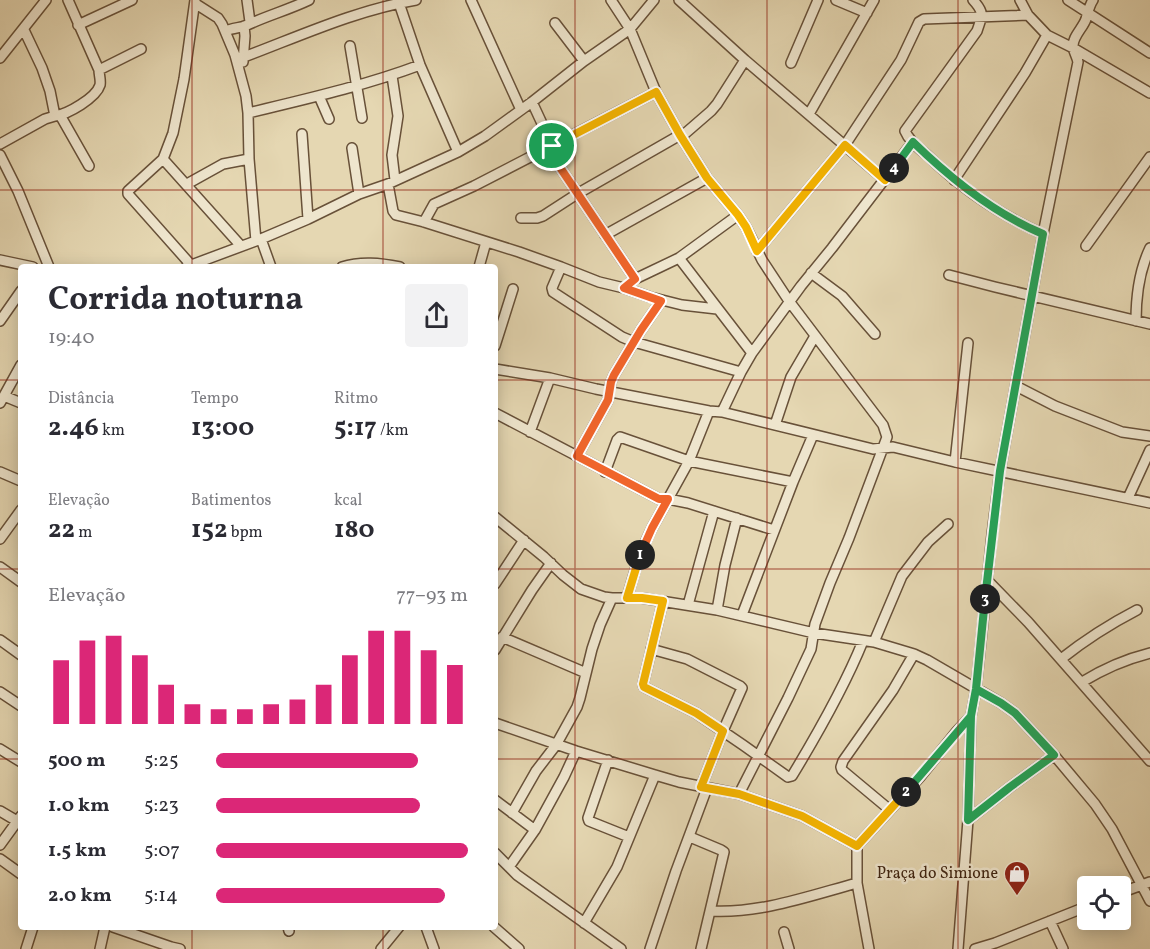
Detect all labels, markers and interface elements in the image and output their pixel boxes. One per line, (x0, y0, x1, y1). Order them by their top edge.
pin (526, 120, 577, 171)
icon: arrive (535, 129, 568, 162)
pin: 4 (879, 153, 909, 183)
text: 4 (889, 157, 899, 179)
text: Corrida noturna (48, 278, 303, 324)
button: share (405, 284, 468, 347)
text: 19:40 (48, 324, 94, 352)
text: Distância (48, 388, 114, 410)
text: Tempo (191, 388, 239, 410)
text: Ritmo (334, 388, 378, 410)
text: 2.46 (48, 410, 99, 446)
text: 13:00 (191, 410, 254, 446)
text: 5:17 (334, 410, 377, 446)
text: km (99, 420, 125, 442)
text: /km (377, 420, 409, 442)
text: Elevação (48, 490, 110, 512)
text: Batimentos (191, 490, 271, 512)
text: kcal (334, 490, 362, 512)
text: 22 (48, 512, 75, 548)
text: 152 (191, 512, 227, 548)
text: 180 (334, 512, 375, 548)
text: m (75, 522, 92, 544)
text: bpm (227, 522, 263, 544)
pin: 1 (625, 540, 655, 570)
text: 1 (637, 544, 643, 566)
text: Elevação (48, 582, 125, 610)
text: 77–93 m (396, 582, 468, 610)
pin: 3 (970, 584, 1000, 614)
text: 3 (981, 588, 989, 610)
text: 500 m (48, 747, 106, 775)
text: 5:25 (144, 747, 179, 775)
pin: 2 (891, 777, 921, 807)
text: 2 (902, 781, 910, 803)
text: 1.0 km (48, 792, 110, 820)
text: 5:23 (144, 792, 179, 820)
text: 1.5 km (48, 837, 107, 865)
text: 5:07 (144, 837, 180, 865)
shop icon: Praça do Simione (1002, 859, 1032, 897)
place label: Praça do Simione (877, 863, 998, 885)
map controls (1077, 876, 1131, 930)
button: locate (1077, 876, 1131, 930)
text: 2.0 km (48, 882, 112, 910)
text: 5:14 (144, 882, 178, 910)

